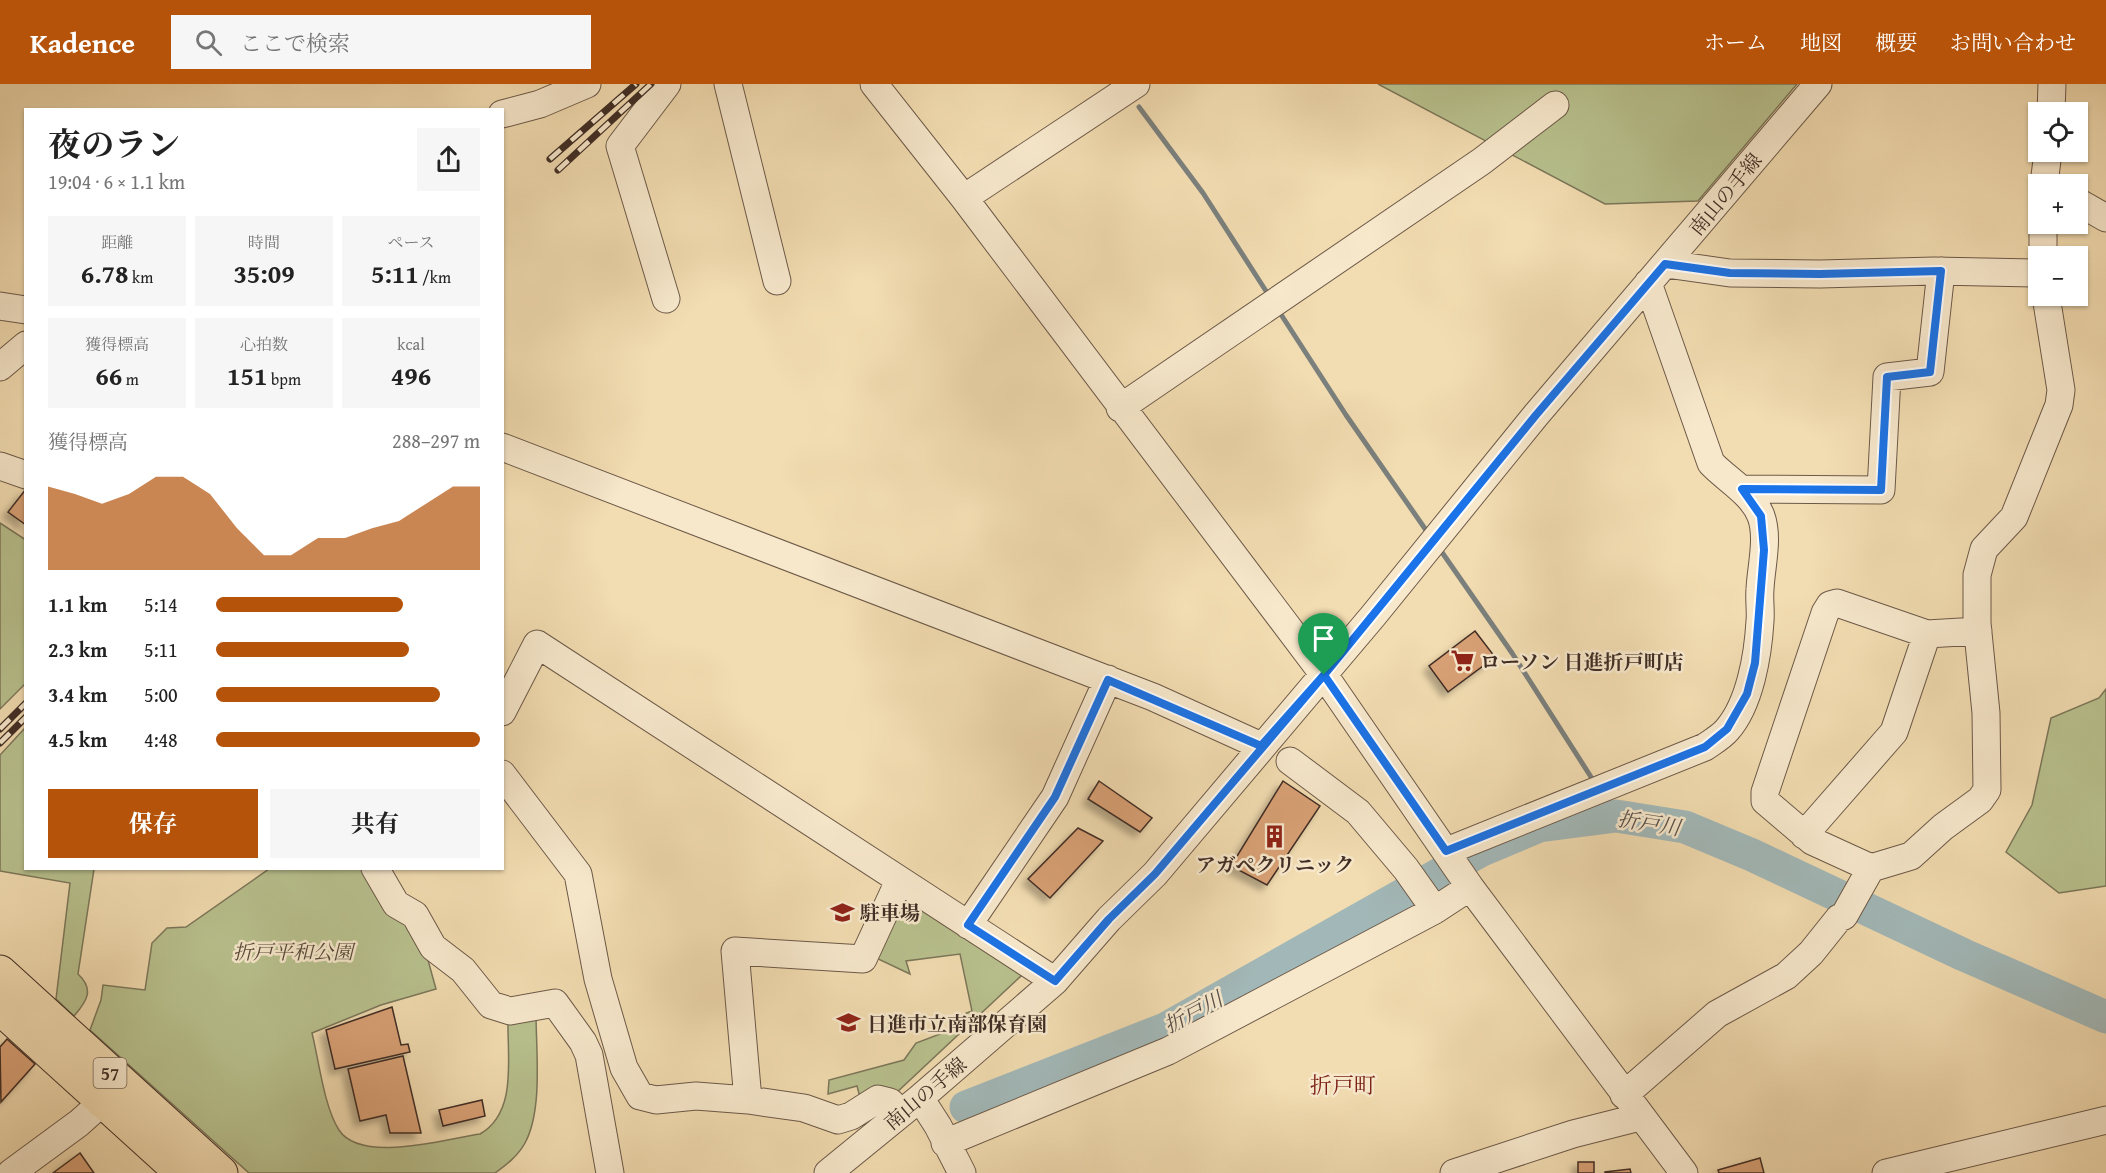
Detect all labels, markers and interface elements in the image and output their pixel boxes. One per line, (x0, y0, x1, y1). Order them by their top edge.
search box (171, 15, 591, 69)
text: Kadence (30, 22, 135, 63)
icon: search (192, 26, 225, 59)
text: ここで検索 (240, 27, 350, 59)
text: ホーム (1704, 27, 1767, 58)
text: 地図 (1800, 27, 1842, 58)
text: 概要 (1875, 27, 1917, 58)
text: お問い合わせ (1950, 27, 2076, 58)
map controls (2028, 102, 2088, 306)
button: locate (2028, 102, 2088, 162)
text: 夜のラン (48, 120, 180, 168)
button: share (417, 128, 480, 191)
street label: 南山の手線 (1682, 146, 1768, 242)
text: 19:04 · 6 × 1.1 km (48, 167, 185, 196)
button: + (2028, 174, 2088, 234)
text: 距離 (101, 230, 133, 254)
text: 時間 (248, 230, 280, 254)
text: ペース (387, 230, 435, 254)
button: − (2028, 246, 2088, 306)
text: 6.78 (81, 254, 129, 293)
text: 35:09 (233, 254, 295, 293)
text: 5:11 (371, 254, 419, 293)
text: km (129, 265, 153, 289)
text: /km (419, 265, 451, 289)
text: 獲得標高 (85, 332, 149, 356)
text: 心拍数 (240, 332, 288, 356)
text: kcal (397, 332, 425, 356)
text: 66 (95, 356, 122, 395)
text: 151 (227, 356, 267, 395)
text: 496 (391, 356, 431, 395)
text: m (122, 367, 139, 391)
text: bpm (267, 367, 301, 391)
text: 288–297 m (392, 426, 480, 455)
text: 獲得標高 (48, 427, 128, 456)
text: 1.1 km (48, 590, 107, 619)
text: 5:14 (144, 590, 178, 619)
pin (1298, 613, 1349, 675)
icon: arrive (1307, 622, 1340, 655)
text: 2.3 km (48, 635, 107, 664)
text: 5:11 (144, 635, 178, 664)
place label: ローソン 日進折戸町店 (1480, 647, 1684, 676)
supermarket icon: ローソン 日進折戸町店 (1449, 648, 1475, 674)
text: 3.4 km (48, 680, 107, 709)
text: 5:00 (144, 680, 178, 709)
text: 4.5 km (48, 725, 107, 754)
text: 4:48 (144, 725, 178, 754)
button: 保存 (48, 789, 258, 858)
button: 共有 (270, 789, 480, 858)
water label: 折戸川 (1615, 803, 1685, 844)
building icon: アガぺクリニック (1262, 823, 1288, 849)
place label: アガぺクリニック (1196, 850, 1354, 879)
place label: 駐車場 (860, 898, 920, 927)
school or university icon: 駐車場 (829, 899, 855, 925)
park label: 折戸平和公園 (233, 937, 356, 966)
water label: 折戸川 (1158, 983, 1230, 1040)
place label: 日進市立南部保育園 (867, 1009, 1047, 1038)
school or university icon: 日進市立南部保育園 (836, 1010, 862, 1036)
street label: 南山の手線 (877, 1050, 973, 1136)
road number: 57 (94, 1058, 126, 1088)
district label: 折戸町 (1310, 1069, 1376, 1101)

